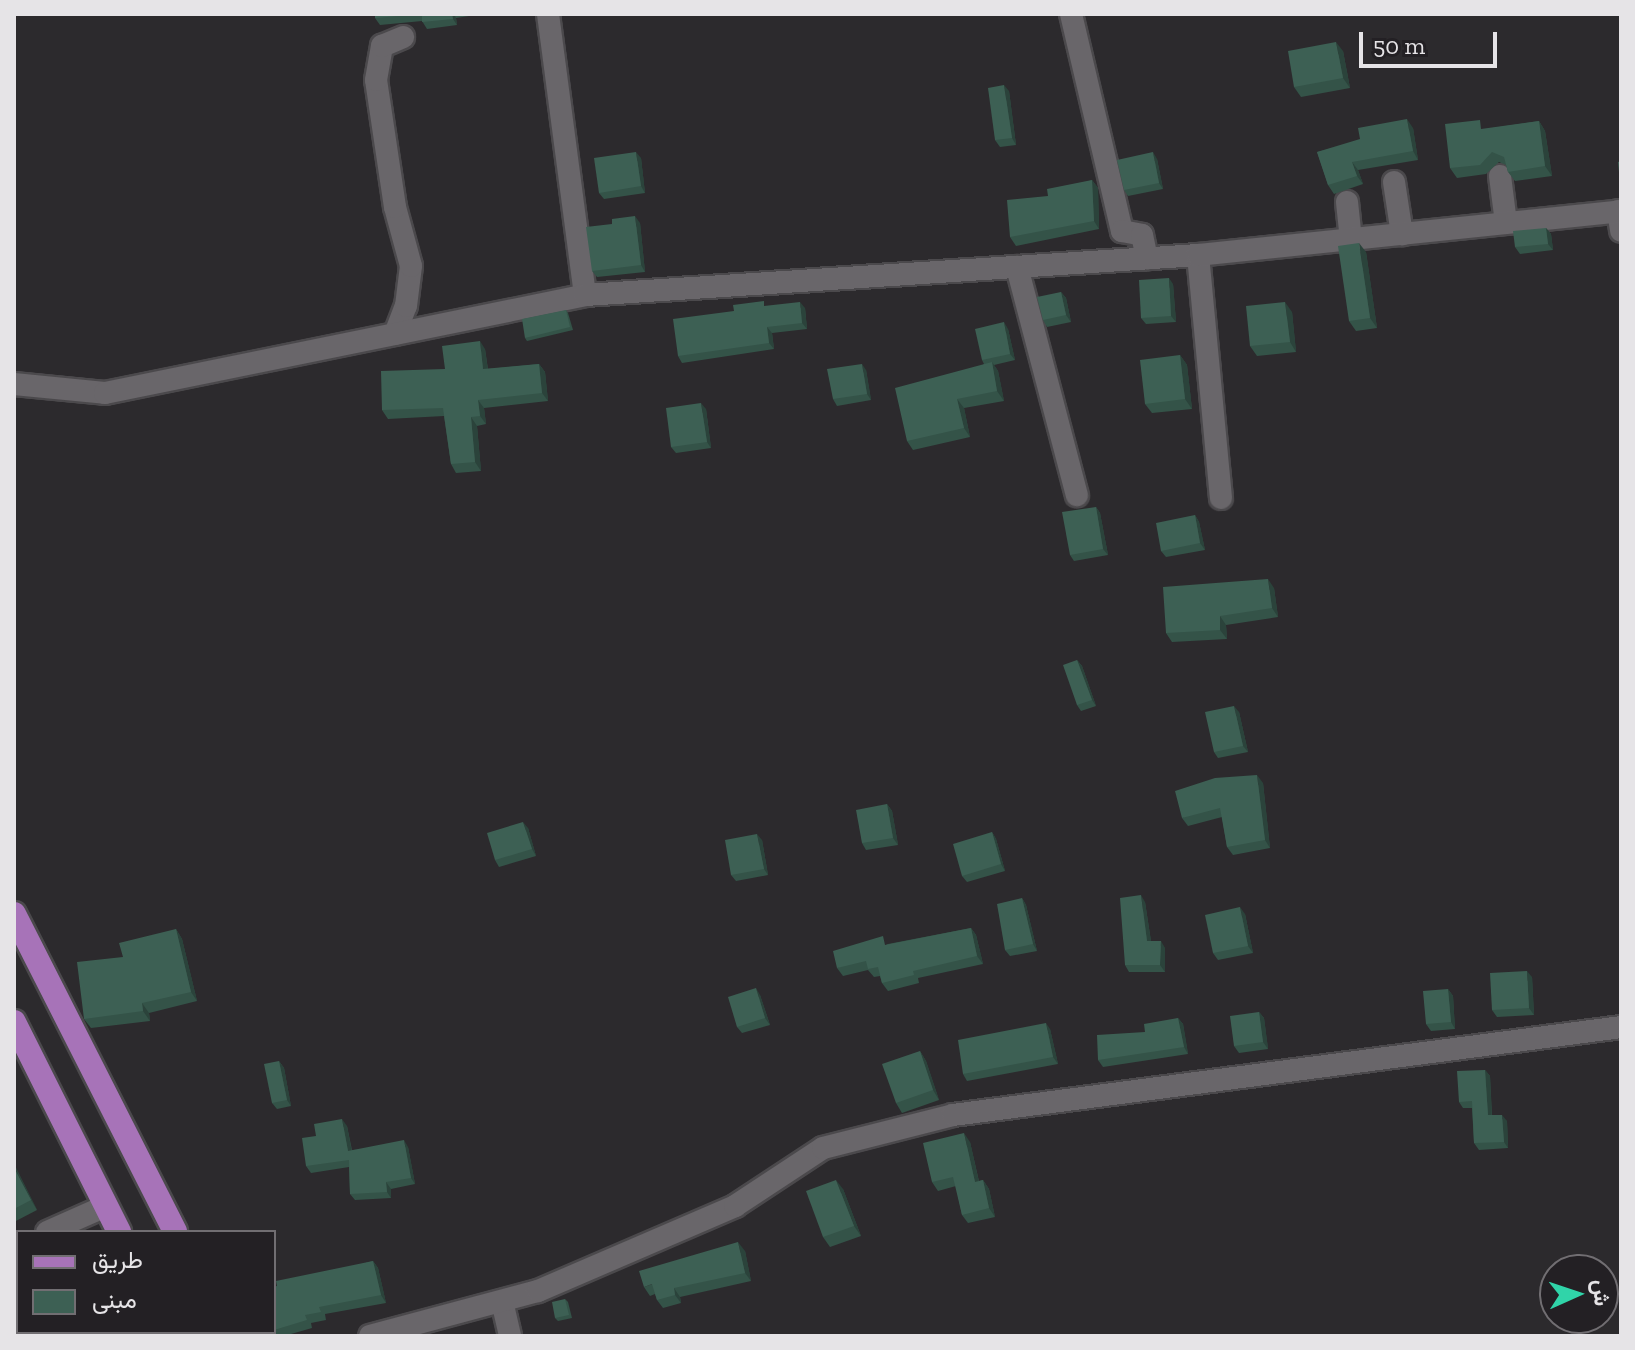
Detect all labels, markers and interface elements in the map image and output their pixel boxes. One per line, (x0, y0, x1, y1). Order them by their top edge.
scale bar (1363, 16, 1501, 66)
text: 50 m (1373, 31, 1425, 60)
legend (16, 1230, 276, 1334)
text: طريق (92, 1245, 143, 1274)
north arrow (1539, 1254, 1619, 1334)
text: ش (1587, 1279, 1616, 1307)
text: مبنى (92, 1285, 137, 1314)

